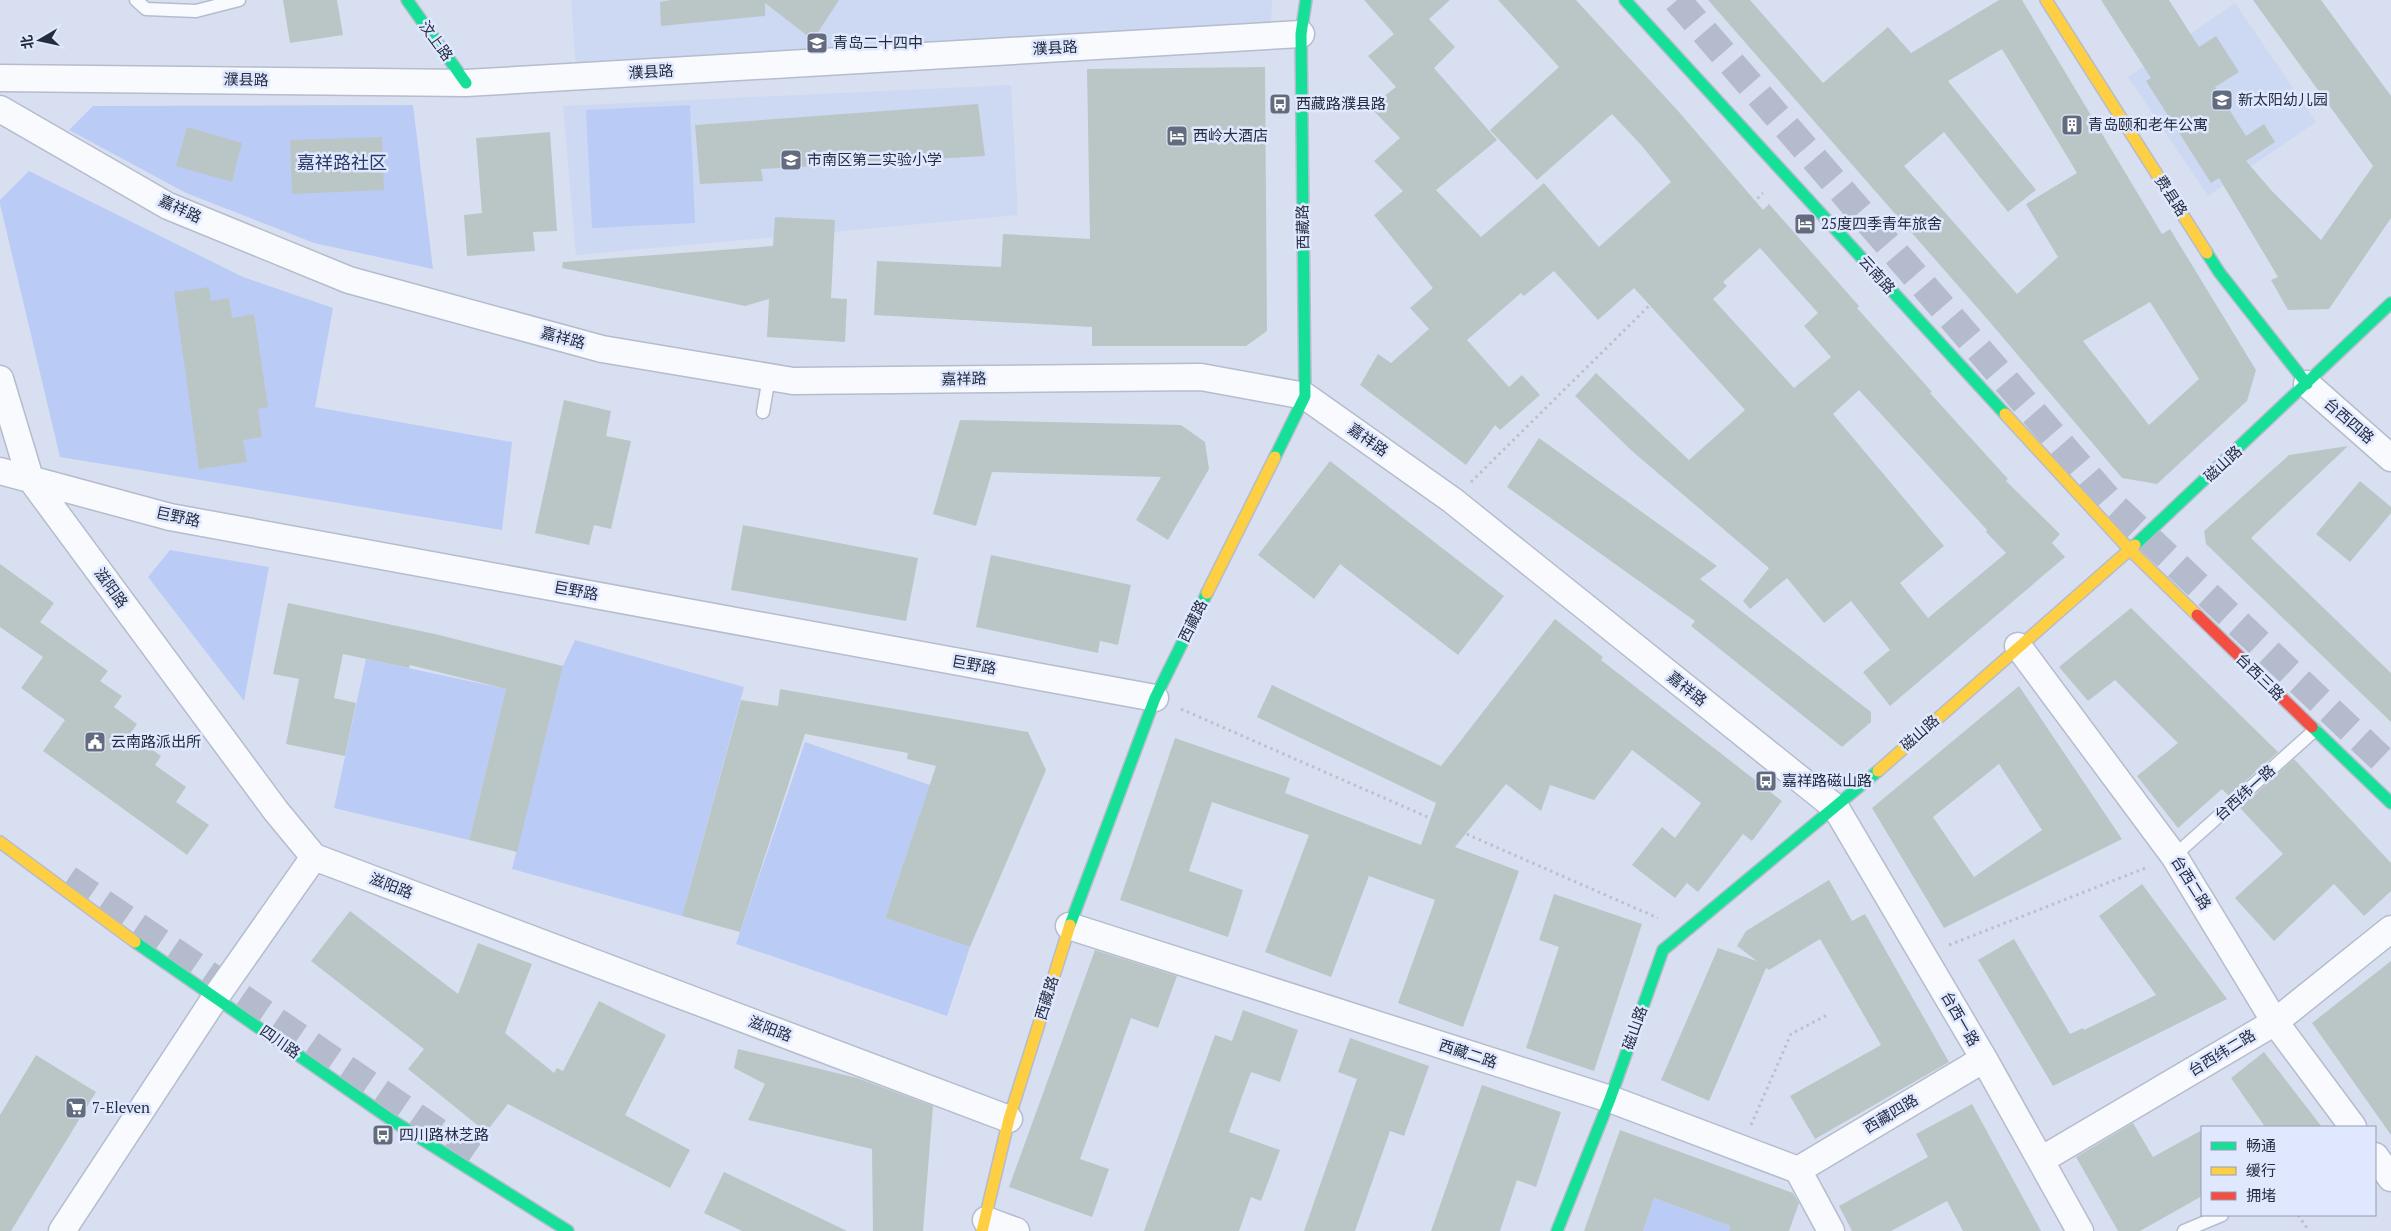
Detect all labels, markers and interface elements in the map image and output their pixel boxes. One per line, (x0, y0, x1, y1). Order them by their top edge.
north arrow (15, 15, 65, 65)
street label: 汶上路 (415, 16, 458, 64)
school or university icon: 青岛二十四中 (805, 31, 829, 55)
place label: 青岛二十四中 (833, 32, 923, 52)
text: 北 (16, 34, 37, 51)
street label: 濮县路 (1032, 36, 1078, 58)
street label: 濮县路 (628, 60, 674, 82)
street label: 濮县路 (223, 69, 269, 89)
school or university icon: 新太阳幼儿园 (2210, 88, 2234, 112)
place label: 新太阳幼儿园 (2238, 89, 2328, 109)
bus stop icon: 西藏路濮县路 (1268, 92, 1292, 116)
place label: 西藏路濮县路 (1296, 93, 1386, 113)
building icon: 青岛颐和老年公寓 (2060, 113, 2084, 137)
place label: 青岛颐和老年公寓 (2088, 114, 2208, 134)
hotel icon: 西岭大酒店 (1165, 124, 1189, 148)
place label: 西岭大酒店 (1193, 125, 1268, 145)
school or university icon: 市南区第二实验小学 (779, 148, 803, 172)
place label: 市南区第二实验小学 (807, 149, 942, 169)
district label: 嘉祥路社区 (297, 150, 387, 174)
street label: 费县路 (2151, 171, 2192, 220)
street label: 嘉祥路 (156, 190, 205, 227)
street label: 西藏路 (1292, 204, 1312, 250)
hotel icon: 25度四季青年旅舍 (1793, 212, 1817, 236)
place label: 25度四季青年旅舍 (1821, 213, 1942, 233)
street label: 云南路 (1855, 251, 1900, 298)
street label: 嘉祥路 (539, 322, 588, 353)
street label: 嘉祥路 (941, 368, 987, 388)
street label: 台西四路 (2320, 393, 2379, 447)
street label: 嘉祥路 (1344, 418, 1393, 460)
street label: 磁山路 (2199, 441, 2246, 486)
street label: 巨野路 (154, 502, 202, 530)
street label: 滋阳路 (90, 563, 133, 611)
street label: 巨野路 (552, 576, 600, 604)
street label: 西藏路 (1173, 596, 1211, 645)
street label: 台西三路 (2232, 648, 2289, 704)
street label: 巨野路 (950, 650, 998, 678)
street label: 嘉祥路 (1664, 666, 1711, 710)
street label: 磁山路 (1896, 710, 1943, 755)
public building icon: 云南路派出所 (83, 730, 107, 754)
place label: 云南路派出所 (111, 731, 201, 751)
street label: 台西纬一路 (2210, 760, 2279, 825)
bus stop icon: 嘉祥路磁山路 (1754, 769, 1778, 793)
place label: 嘉祥路磁山路 (1782, 770, 1872, 790)
street label: 台西二路 (2167, 852, 2216, 913)
street label: 滋阳路 (367, 868, 416, 902)
street label: 西藏路 (1030, 973, 1062, 1022)
street label: 台西一路 (1937, 988, 1985, 1049)
street label: 磁山路 (1617, 1003, 1651, 1052)
street label: 滋阳路 (746, 1011, 795, 1045)
street label: 四川路 (256, 1020, 305, 1062)
street label: 台西纬二路 (2184, 1024, 2259, 1080)
street label: 西藏二路 (1437, 1034, 1500, 1072)
street label: 西藏四路 (1860, 1089, 1921, 1137)
supermarket icon: 7-Eleven (64, 1096, 88, 1120)
place label: 7-Eleven (92, 1097, 150, 1117)
bus stop icon: 四川路林芝路 (371, 1123, 395, 1147)
place label: 四川路林芝路 (399, 1124, 489, 1144)
legend (2201, 1126, 2376, 1216)
text: 畅通 (2246, 1135, 2276, 1155)
text: 缓行 (2246, 1160, 2276, 1180)
text: 拥堵 (2246, 1185, 2276, 1205)

